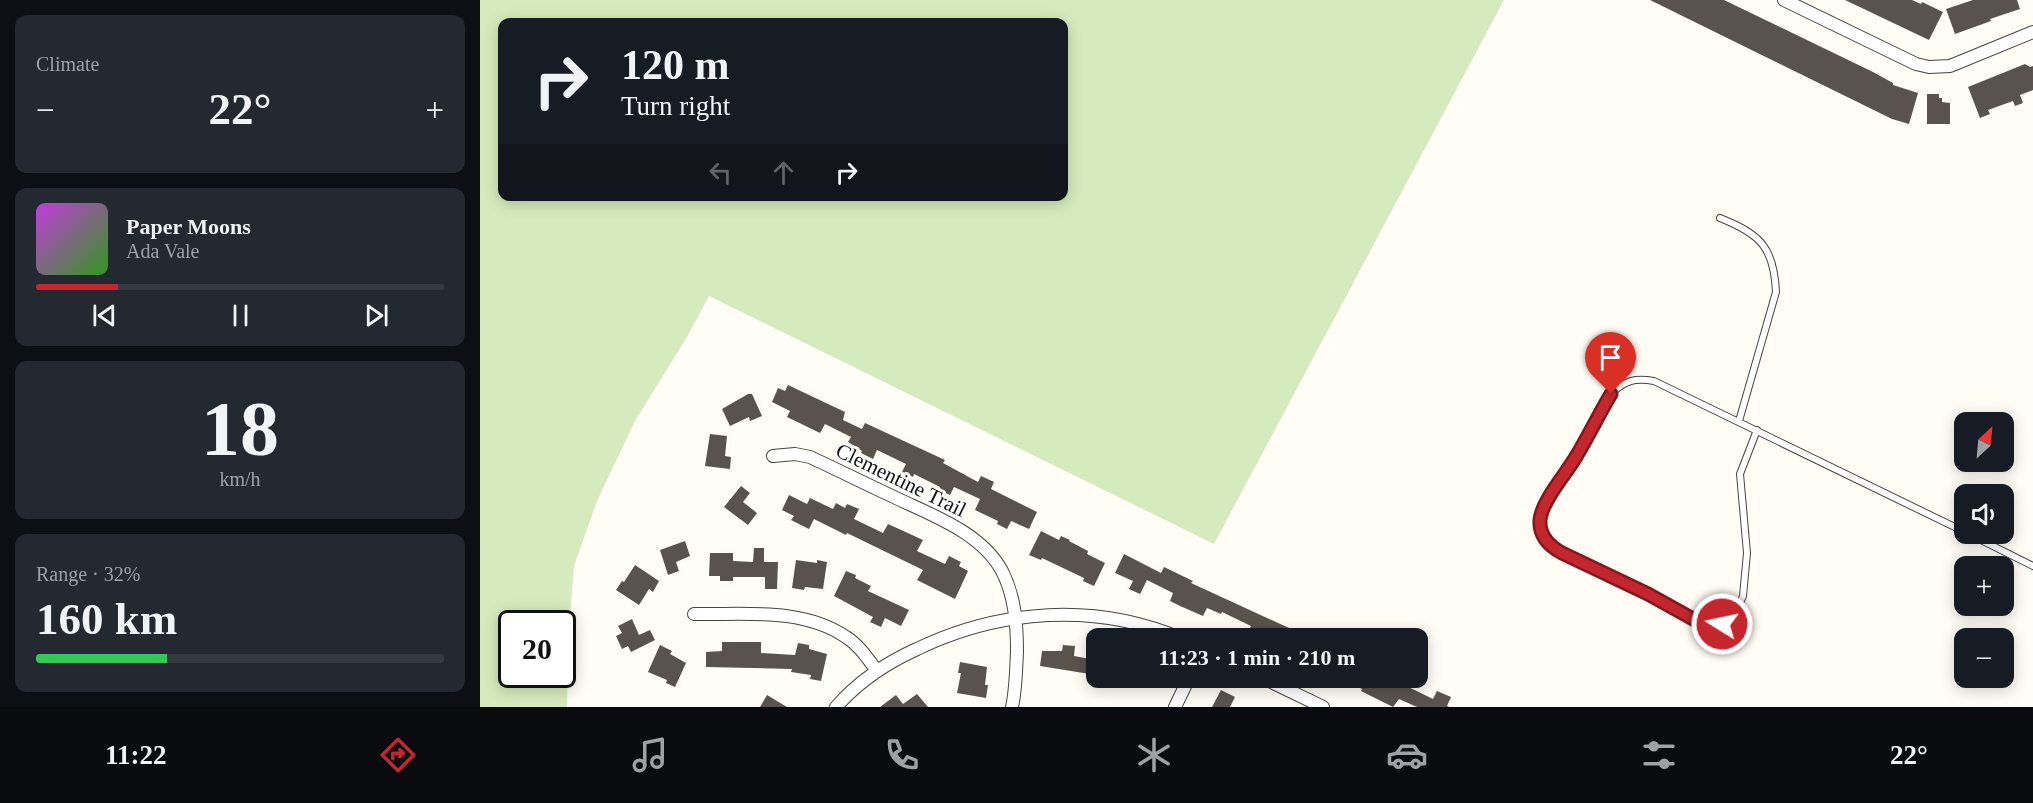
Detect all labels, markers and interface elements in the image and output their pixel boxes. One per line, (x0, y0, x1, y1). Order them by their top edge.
icon: right (522, 42, 600, 120)
text: 120 m (621, 42, 730, 88)
text: Climate (36, 53, 99, 75)
text: 22° (209, 84, 272, 134)
text: Turn right (621, 91, 730, 121)
text: − (36, 92, 55, 128)
text: + (425, 92, 444, 128)
icon: left (704, 156, 737, 189)
icon: ahead (767, 156, 800, 189)
icon: right (830, 156, 863, 189)
text: Paper Moons (126, 214, 251, 239)
text: Ada Vale (126, 240, 200, 262)
icon: previous (88, 299, 121, 332)
icon: pause (224, 299, 257, 332)
icon: next (360, 299, 393, 332)
pin (1585, 332, 1636, 394)
icon: arrive (1594, 341, 1627, 374)
text: 18 (201, 385, 279, 472)
north arrow (1954, 412, 2014, 472)
map controls (1954, 412, 2014, 688)
street label: Clementine Trail (832, 438, 970, 522)
text: km/h (219, 468, 261, 490)
button: sound (1954, 484, 2014, 544)
button: + (1954, 556, 2014, 616)
text: Range · 32% (36, 563, 140, 585)
position arrow (1690, 592, 1754, 656)
text: 160 km (36, 594, 177, 644)
speed limit sign: 20 (498, 610, 576, 688)
button: − (1954, 628, 2014, 688)
text: 11:23 · 1 min · 210 m (1159, 645, 1355, 670)
icon: directions (377, 734, 419, 776)
icon: music (629, 734, 671, 776)
icon: phone (881, 734, 923, 776)
icon: climate (1133, 734, 1175, 776)
icon: car (1386, 734, 1428, 776)
icon: filters (1638, 734, 1680, 776)
text: 11:22 (105, 740, 167, 770)
text: 22° (1890, 740, 1928, 770)

